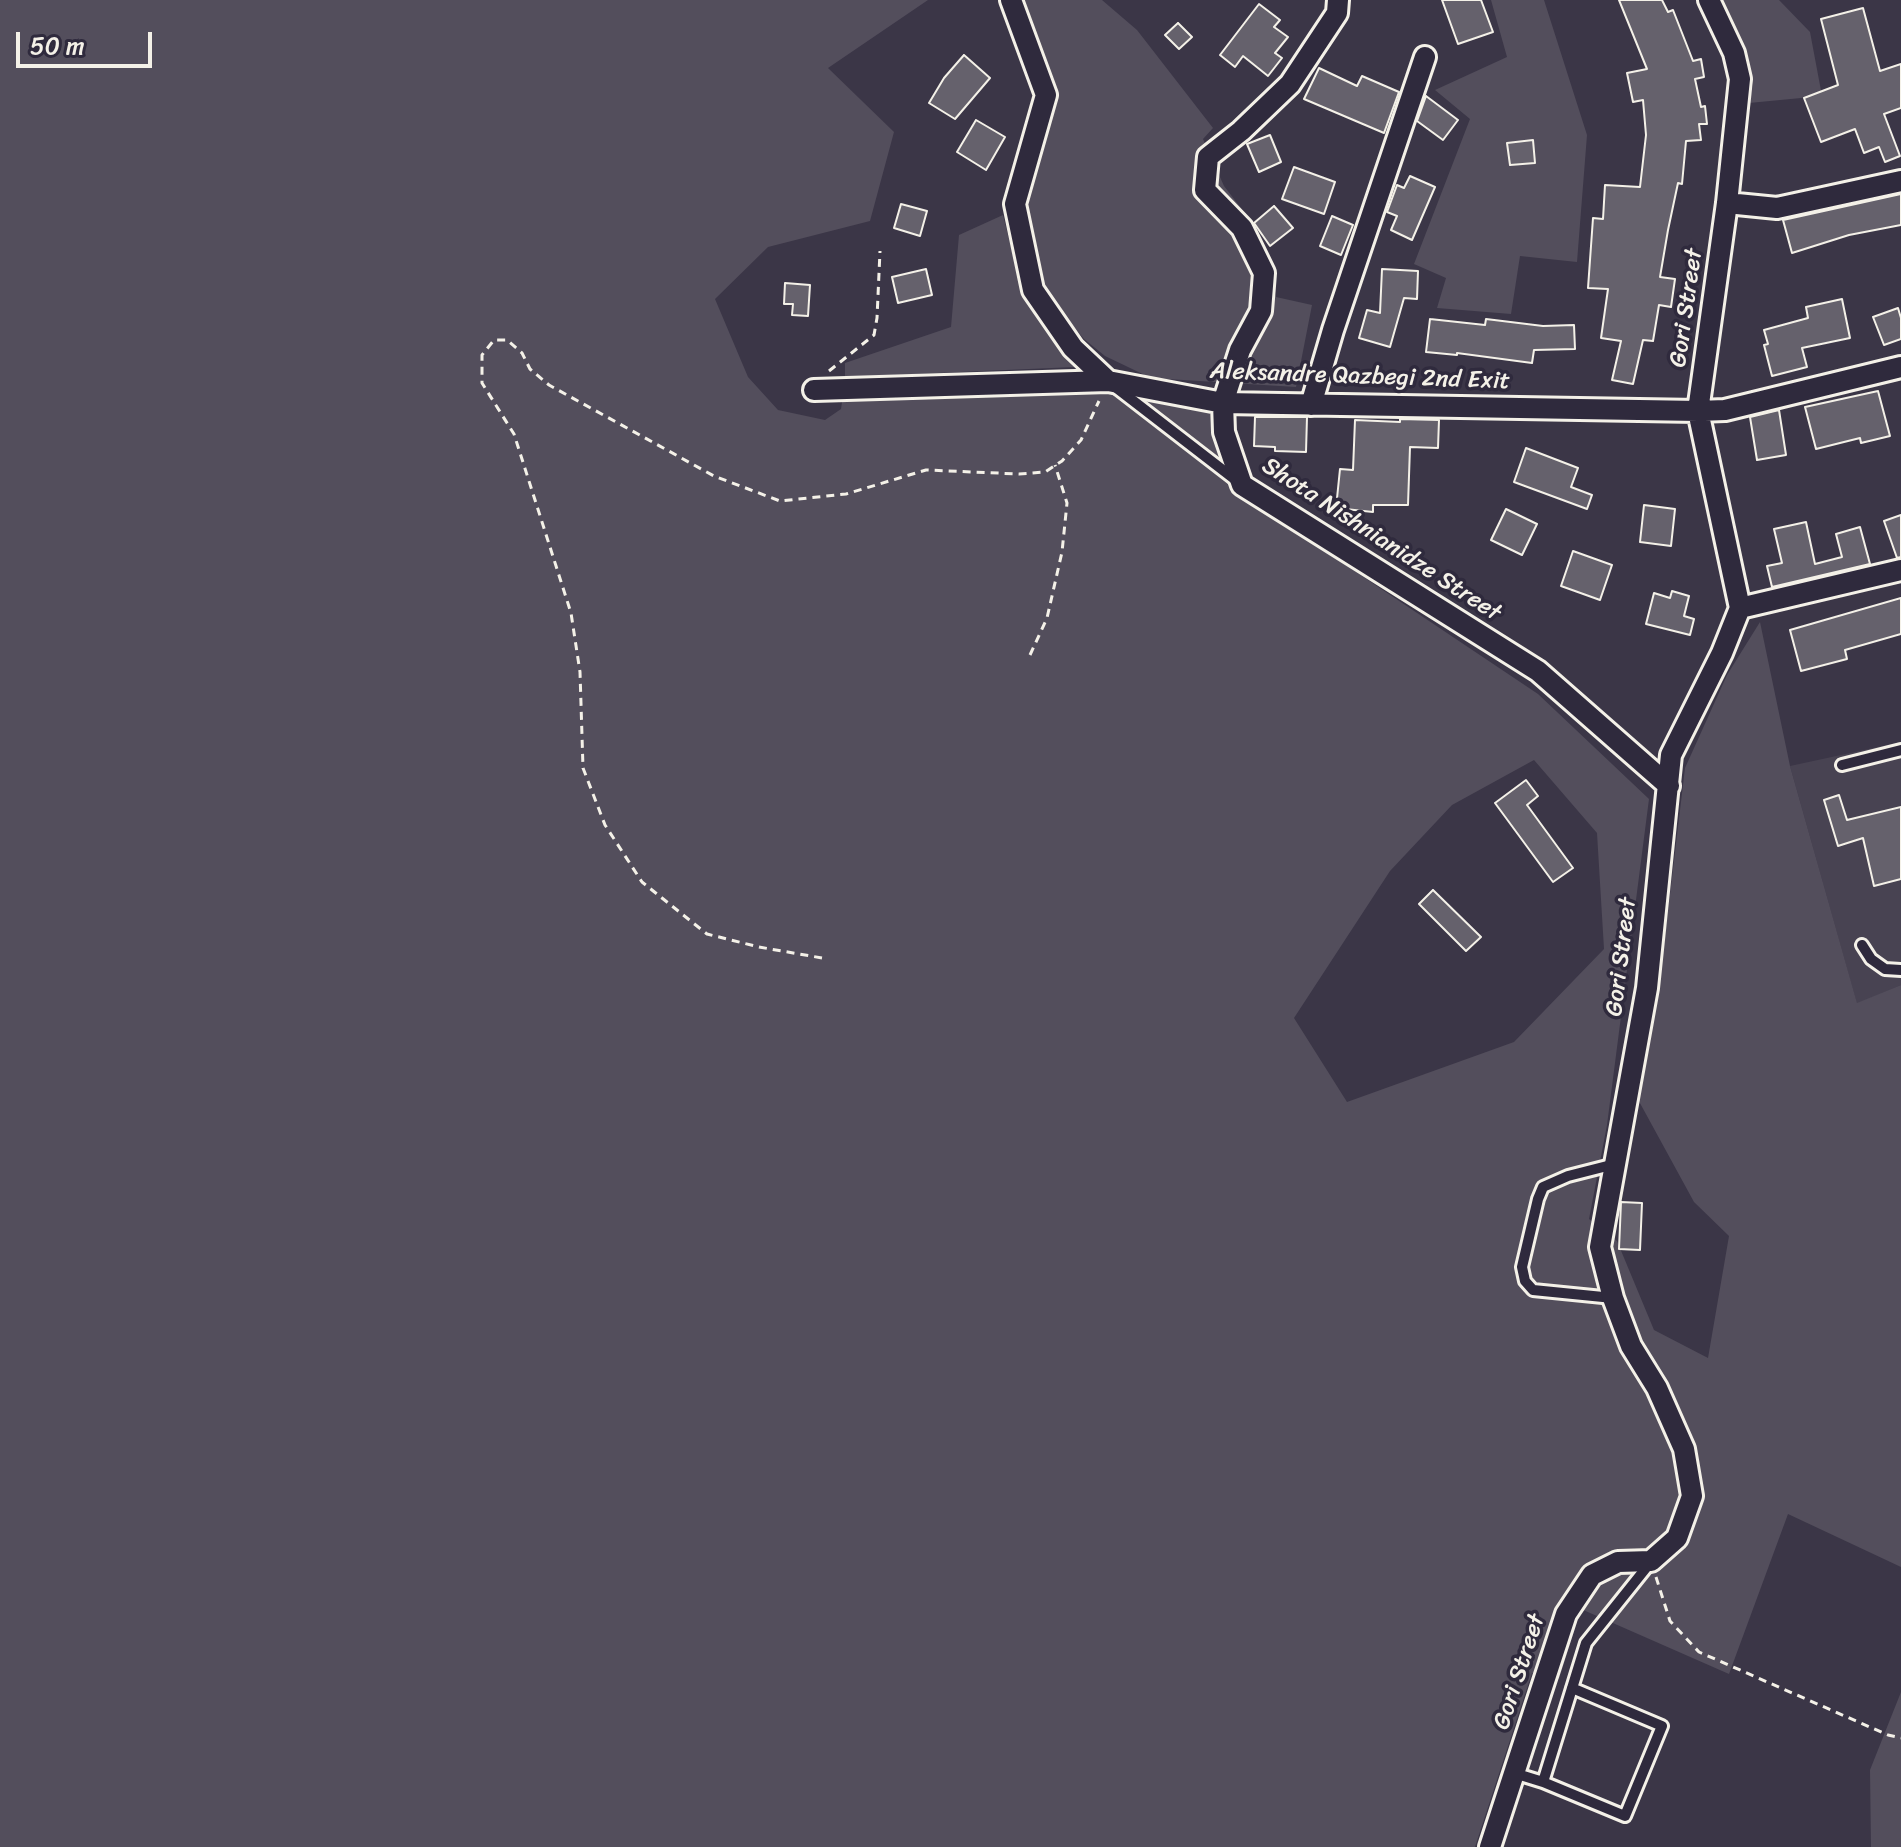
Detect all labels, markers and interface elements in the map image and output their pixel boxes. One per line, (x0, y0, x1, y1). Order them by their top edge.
scale bar (20, 16, 156, 66)
text: 50 m (30, 25, 85, 67)
street label: Gori Street (1664, 247, 1710, 369)
street label: Aleksandre Qazbegi 2nd Exit (1209, 357, 1511, 397)
street label: Shota Nishnianidze Street (1256, 452, 1506, 628)
street label: Gori Street (1600, 896, 1644, 1018)
street label: Gori Street (1488, 1611, 1552, 1733)

